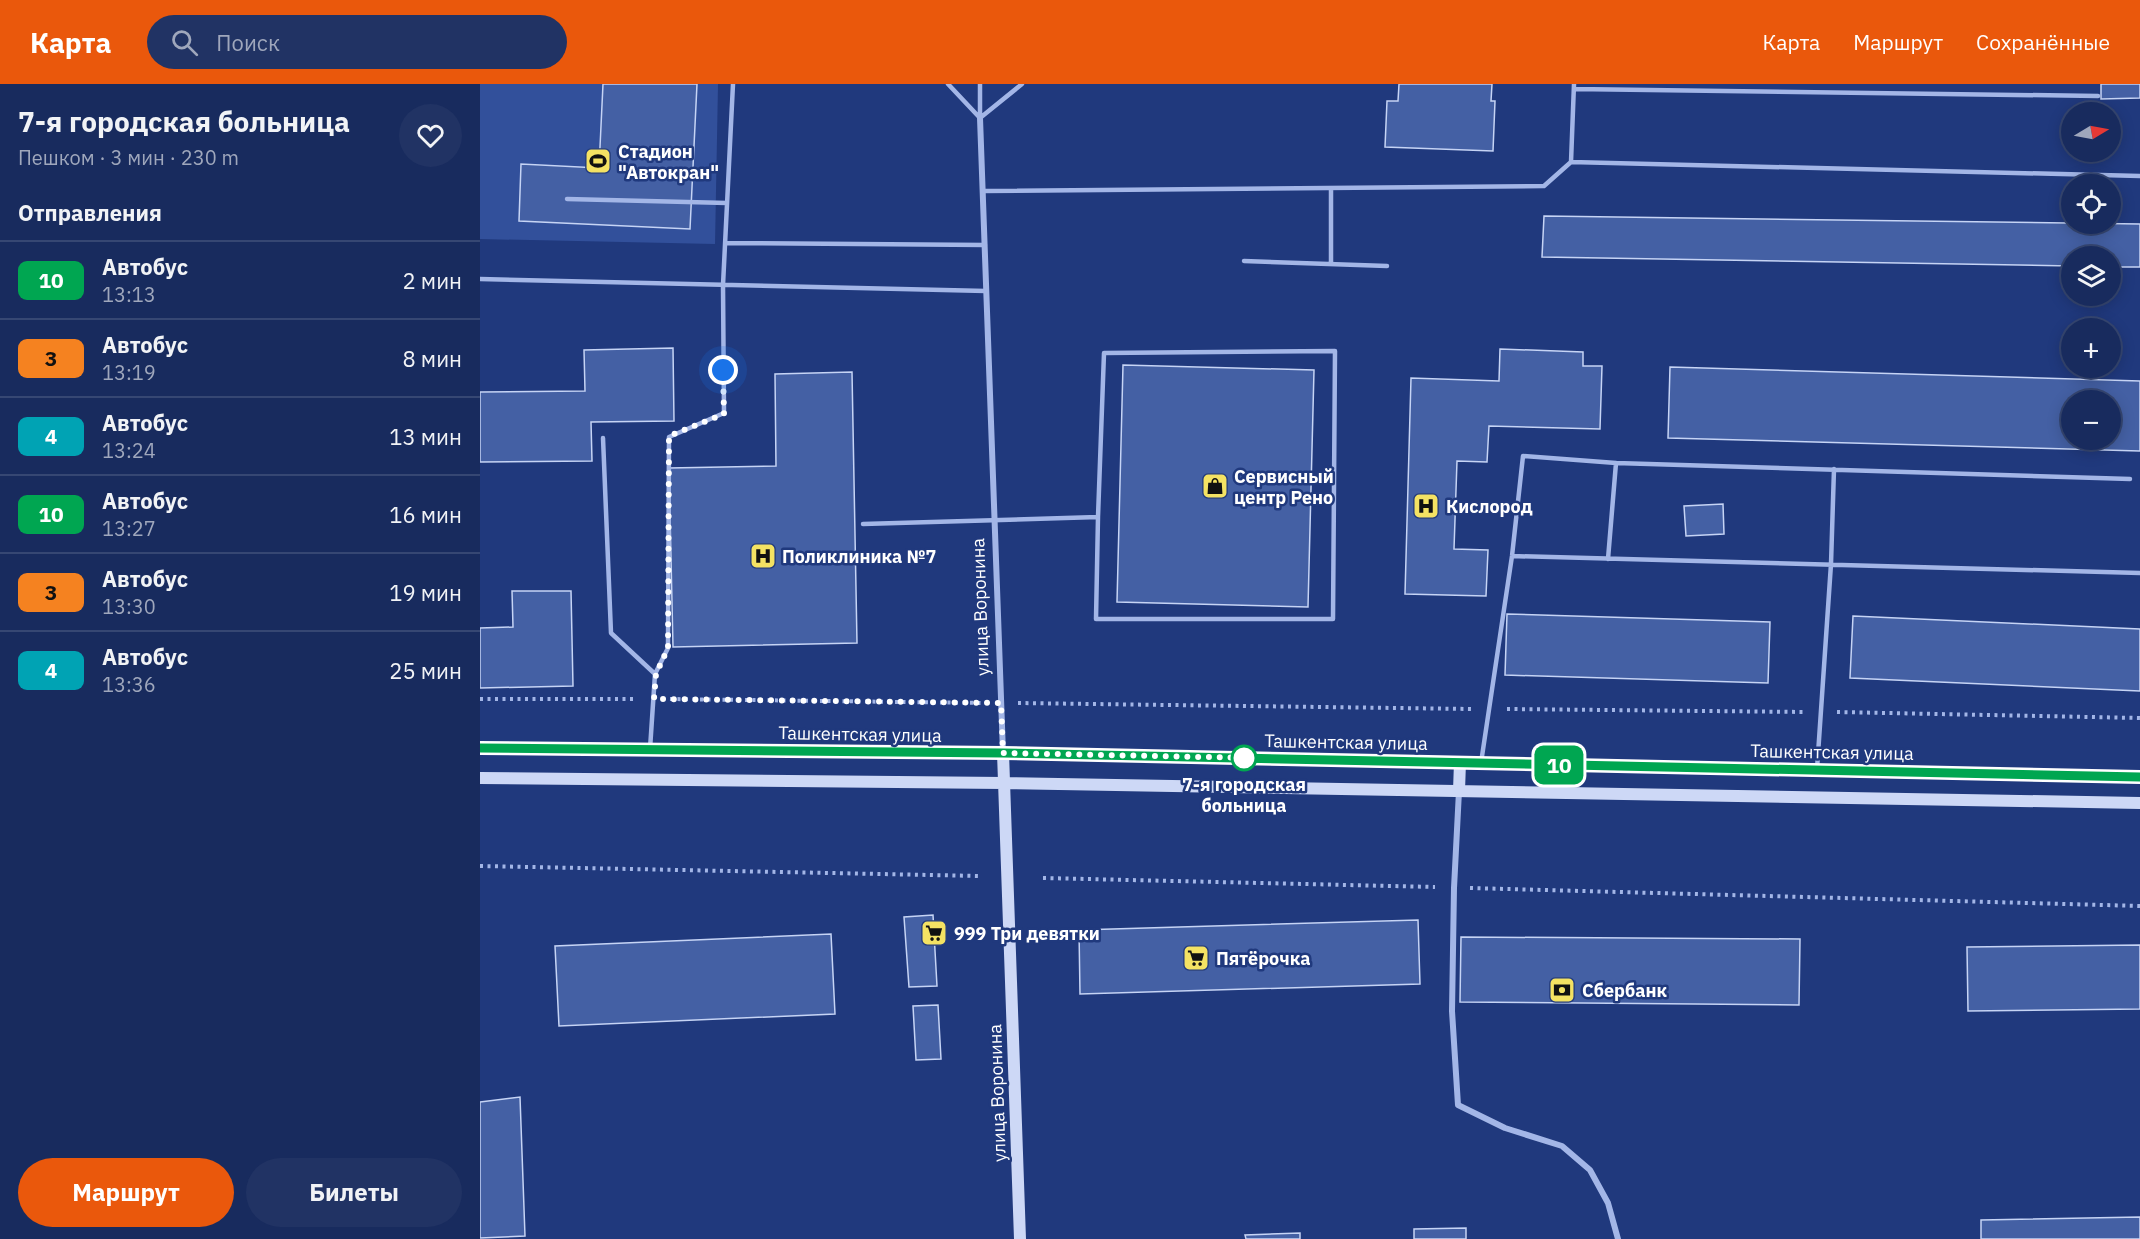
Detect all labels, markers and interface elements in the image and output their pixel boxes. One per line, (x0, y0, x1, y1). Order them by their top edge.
search box (147, 15, 567, 69)
text: Карта (30, 24, 111, 61)
icon: search (168, 26, 201, 59)
text: Поиск (216, 28, 280, 57)
text: Карта (1762, 28, 1820, 56)
text: Маршрут (1853, 28, 1943, 56)
text: Сохранённые (1976, 28, 2110, 56)
north arrow (2061, 102, 2121, 162)
map controls (2061, 102, 2121, 450)
text: 7-я городская больница (18, 103, 350, 140)
button: heart (399, 104, 462, 167)
place label: Стадион "Автокран" (618, 140, 719, 184)
text: Пешком · 3 мин · 230 m (18, 144, 239, 171)
sports icon: Стадион "Автокран" (583, 146, 613, 176)
button: locate (2061, 174, 2121, 234)
text: Отправления (18, 198, 162, 227)
button: layers (2061, 246, 2121, 306)
text: Автобус (102, 252, 188, 281)
text: 10 (38, 266, 64, 294)
text: 2 мин (402, 266, 462, 295)
text: 13:13 (102, 281, 156, 308)
button: + (2061, 318, 2121, 378)
text: Автобус (102, 330, 188, 359)
text: 3 (45, 344, 57, 372)
text: 8 мин (402, 344, 462, 373)
your location (708, 355, 738, 385)
text: 13:19 (102, 359, 156, 386)
button: − (2061, 390, 2121, 450)
text: Автобус (102, 408, 188, 437)
text: 4 (45, 422, 57, 450)
text: 13 мин (389, 422, 462, 451)
text: 13:24 (102, 437, 156, 464)
place label: Сервисный центр Рено (1234, 465, 1334, 509)
shop icon: Сервисный центр Рено (1200, 471, 1230, 501)
text: Автобус (102, 486, 188, 515)
hospital icon: Кислород (1411, 491, 1441, 521)
place label: Кислород (1446, 495, 1533, 518)
text: 10 (38, 500, 64, 528)
text: 16 мин (389, 500, 462, 529)
text: 13:27 (102, 515, 156, 542)
street label: улица Воронина (966, 537, 994, 676)
hospital icon: Поликлиника №7 (748, 541, 778, 571)
place label: Поликлиника №7 (782, 545, 936, 568)
text: Автобус (102, 564, 188, 593)
text: 3 (45, 578, 57, 606)
text: 19 мин (389, 578, 462, 607)
text: 13:30 (102, 593, 156, 620)
text: Автобус (102, 642, 188, 671)
text: 4 (45, 656, 57, 684)
text: 25 мин (389, 656, 462, 685)
text: 13:36 (102, 671, 156, 698)
street label: Ташкентская улица (778, 721, 942, 747)
street label: Ташкентская улица (1264, 729, 1428, 755)
street label: Ташкентская улица (1750, 739, 1914, 765)
marker: 7-я городская больница (1231, 745, 1257, 771)
line badge: 10 (1532, 746, 1586, 784)
text: 10 (1546, 751, 1572, 779)
place label: 7-я городская больница (1182, 773, 1306, 817)
supermarket icon: 999 Три девятки (919, 918, 949, 948)
place label: 999 Три девятки (954, 922, 1100, 945)
supermarket icon: Пятёрочка (1181, 943, 1211, 973)
place label: Пятёрочка (1216, 947, 1310, 970)
bank icon: Сбербанк (1547, 975, 1577, 1005)
place label: Сбербанк (1582, 979, 1667, 1002)
street label: улица Воронина (983, 1023, 1011, 1162)
button: Маршрут (18, 1158, 234, 1227)
button: Билеты (246, 1158, 462, 1227)

